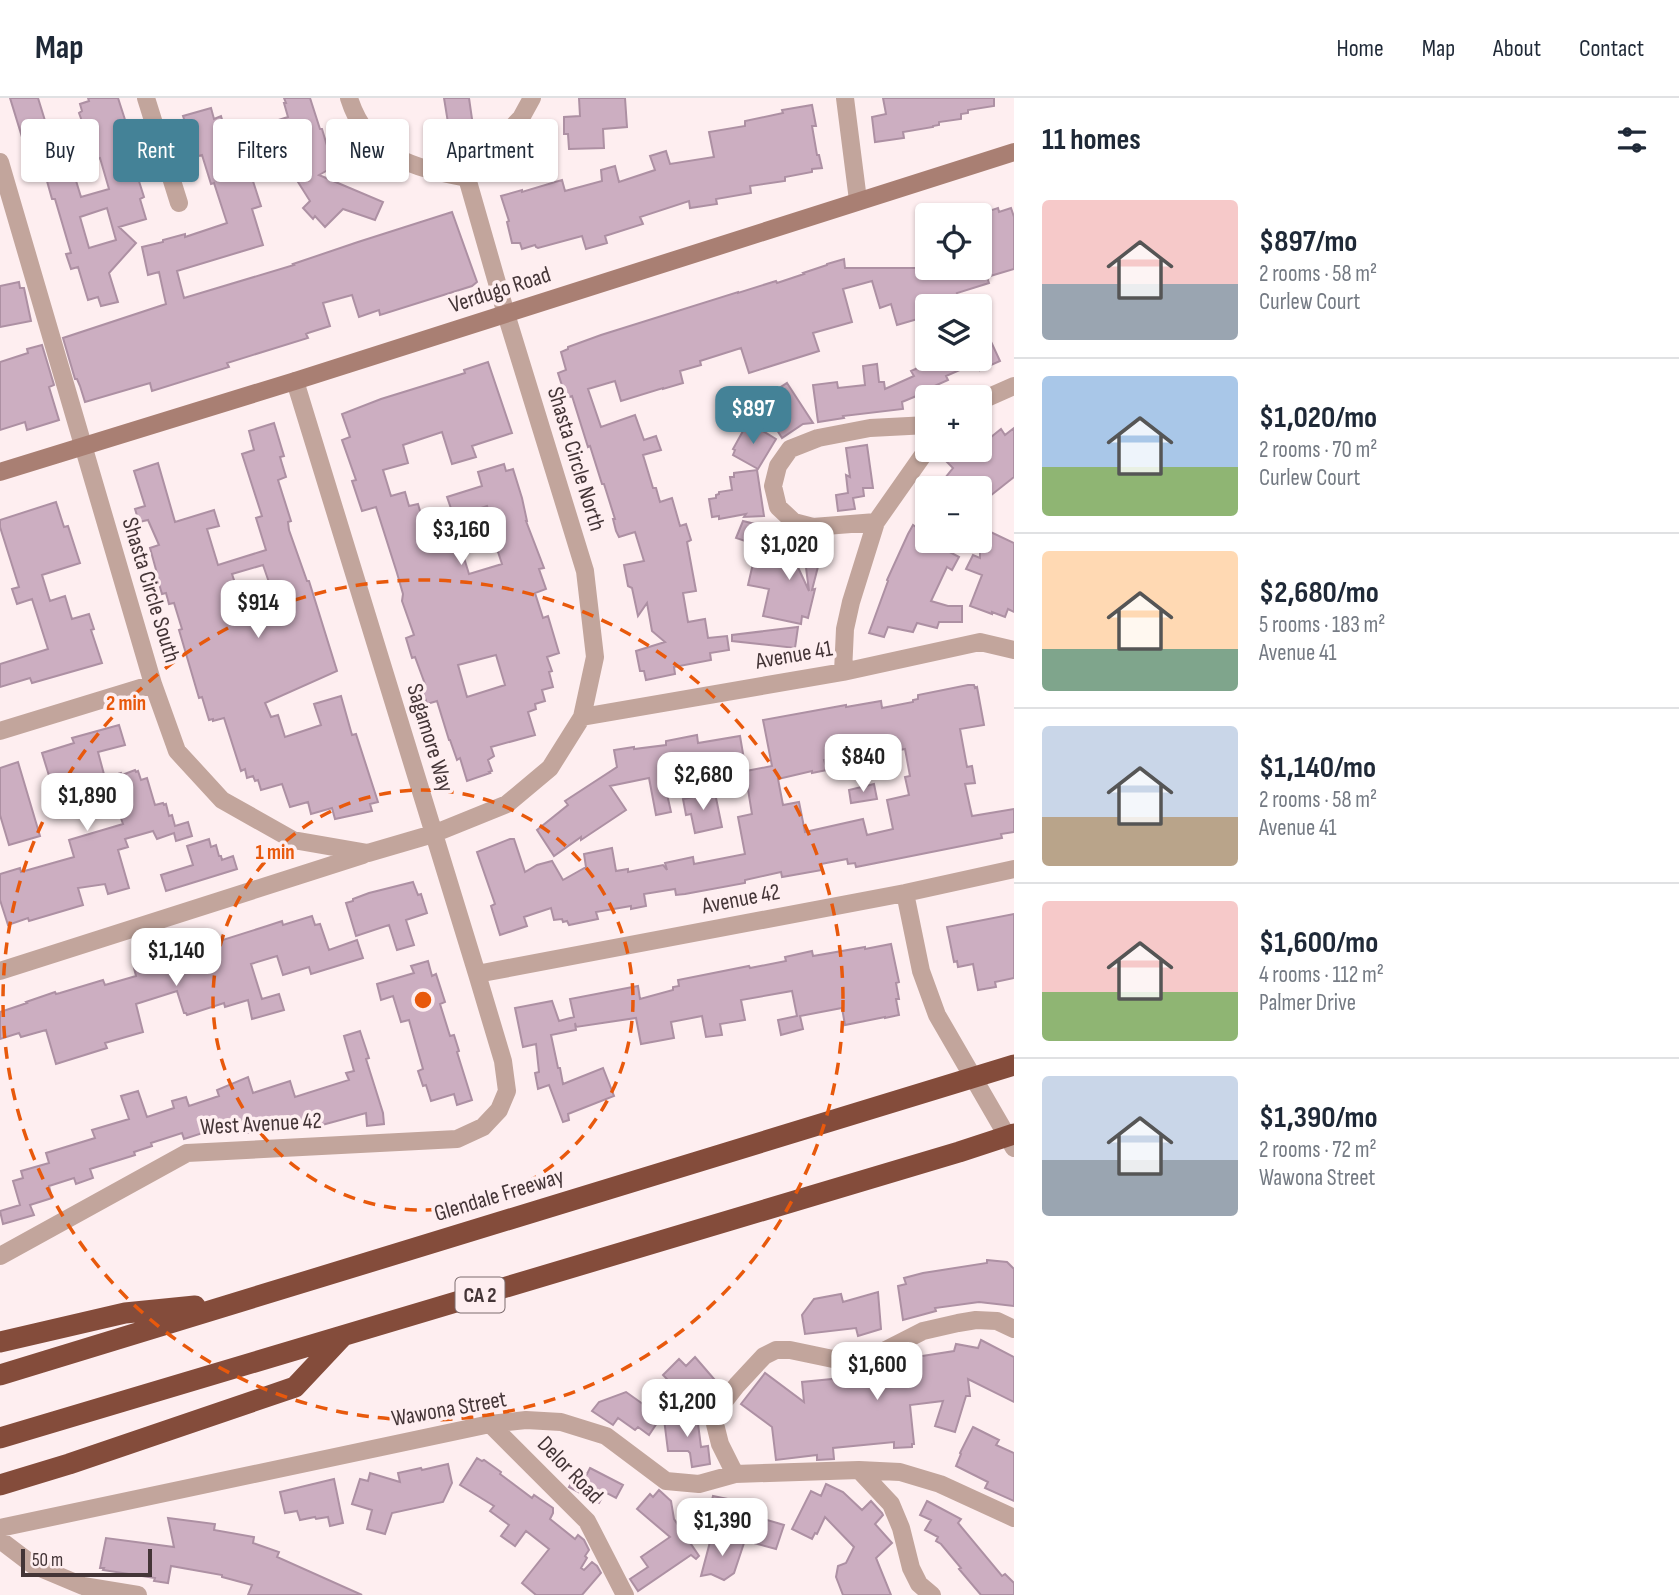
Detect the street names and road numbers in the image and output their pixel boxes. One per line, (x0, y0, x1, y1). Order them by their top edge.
street label: Verdugo Road (446, 260, 554, 320)
street label: Shasta Circle North (541, 384, 611, 534)
street label: Shasta Circle South (116, 514, 186, 666)
street label: Avenue 41 (752, 634, 835, 676)
street label: Sagamore Way (400, 680, 460, 796)
street label: Avenue 42 (699, 878, 782, 920)
street label: West Avenue 42 (199, 1107, 323, 1141)
street label: Glendale Freeway (431, 1162, 567, 1228)
road number: CA 2 (456, 1278, 504, 1312)
street label: Wawona Street (389, 1385, 509, 1433)
street label: Delor Road (531, 1430, 609, 1510)

